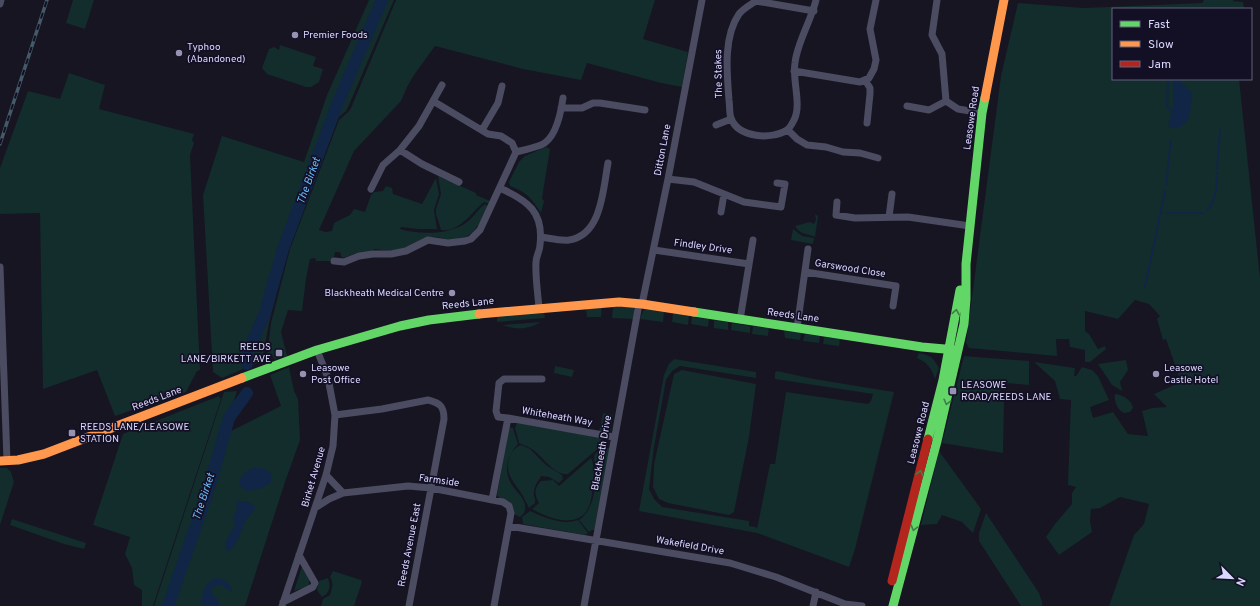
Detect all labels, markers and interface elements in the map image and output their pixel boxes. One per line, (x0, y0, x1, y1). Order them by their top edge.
legend (1112, 8, 1252, 80)
text: Fast (1148, 17, 1170, 33)
place label: Premier Foods (303, 29, 368, 42)
marker: Premier Foods (290, 30, 300, 40)
text: Slow (1148, 37, 1174, 53)
place label: Typhoo (Abandoned) (187, 41, 246, 66)
marker: Typhoo (Abandoned) (174, 48, 184, 58)
street label: The Stakes (712, 49, 726, 99)
text: Jam (1148, 57, 1171, 73)
street label: Leasowe Road (961, 85, 983, 151)
street label: Ditton Lane (652, 123, 674, 177)
water label: The Birket (294, 155, 324, 206)
street label: Findley Drive (673, 236, 733, 258)
street label: Garswood Close (814, 257, 886, 281)
place label: Blackheath Medical Centre (325, 287, 444, 300)
marker: Blackheath Medical Centre (447, 288, 457, 298)
street label: Reeds Lane (441, 295, 495, 313)
street label: Reeds Lane (766, 306, 820, 326)
one-way arrow (952, 309, 960, 315)
place label: REEDS LANE/BIRKETT AVE (181, 341, 271, 366)
marker: REEDS LANE/BIRKETT AVE (274, 348, 284, 358)
place label: Leasowe Post Office (311, 362, 361, 387)
place label: Leasowe Castle Hotel (1164, 362, 1218, 387)
marker: Leasowe Post Office (298, 369, 308, 379)
marker: Leasowe Castle Hotel (1151, 369, 1161, 379)
place label: LEASOWE ROAD/REEDS LANE (961, 379, 1052, 404)
street label: Reeds Lane (130, 384, 184, 414)
marker: LEASOWE ROAD/REEDS LANE (948, 386, 958, 396)
one-way arrow (943, 399, 951, 405)
street label: Leasowe Road (905, 400, 933, 466)
street label: Whiteheath Way (520, 404, 594, 430)
street label: Blackheath Drive (589, 414, 615, 492)
place label: REEDS LANE/LEASOWE STATION (80, 421, 189, 446)
marker: REEDS LANE/LEASOWE STATION (67, 428, 77, 438)
street label: Birket Avenue (299, 445, 329, 509)
one-way arrow (915, 470, 923, 476)
water label: The Birket (190, 471, 219, 522)
street label: Farmside (418, 472, 460, 490)
street label: Reeds Avenue East (395, 502, 425, 588)
one-way arrow (910, 524, 919, 531)
street label: Wakefield Drive (655, 534, 725, 558)
north arrow (1212, 558, 1252, 598)
text: N (1232, 575, 1248, 588)

